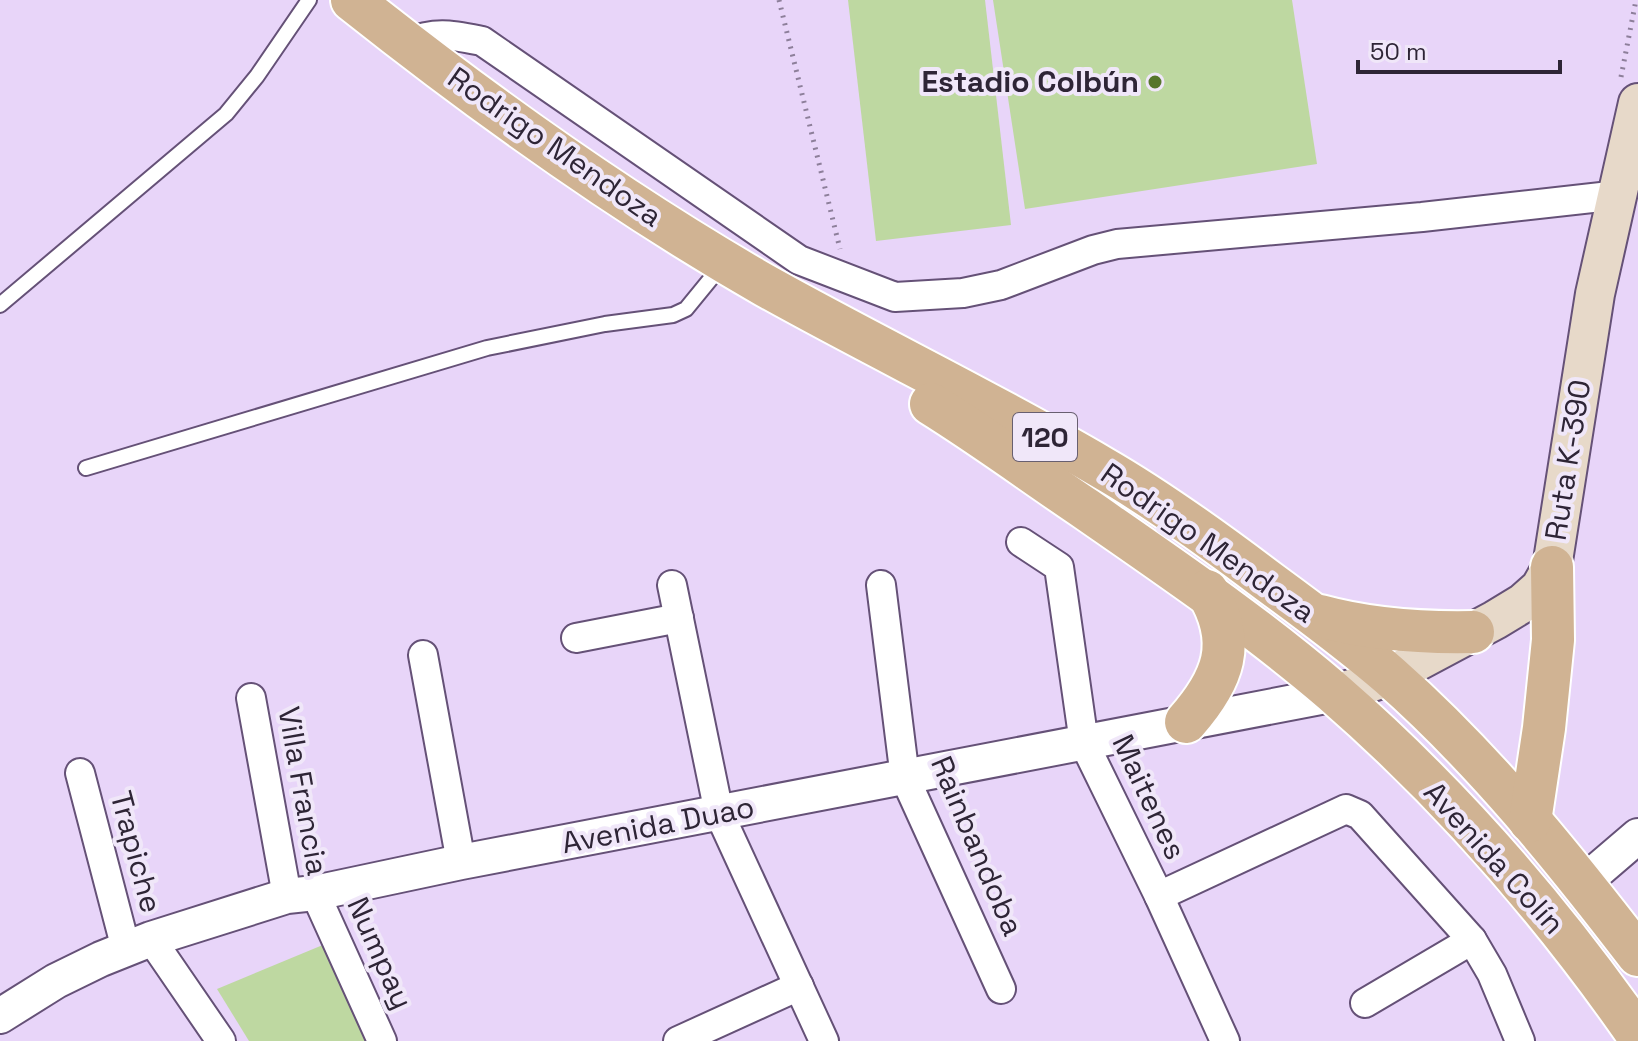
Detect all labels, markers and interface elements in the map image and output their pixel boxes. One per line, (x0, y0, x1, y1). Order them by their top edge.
scale bar (1358, 24, 1560, 74)
text: 50 m (1370, 36, 1427, 67)
street label: Rodrigo Mendoza (440, 58, 670, 235)
place label: Estadio Colbún (921, 62, 1139, 101)
marker: Estadio Colbún (1146, 73, 1164, 91)
street label: Ruta K-390 (1536, 377, 1599, 543)
road number: 120 (1013, 413, 1077, 461)
street label: Rodrigo Mendoza (1093, 454, 1323, 631)
street label: Villa Francia (269, 703, 338, 878)
street label: Maitenes (1104, 728, 1195, 866)
street label: Rainbandoba (922, 750, 1033, 941)
street label: Avenida Colín (1415, 773, 1573, 942)
street label: Trapiche (102, 787, 171, 917)
street label: Avenida Duao (558, 787, 758, 862)
street label: Numpay (339, 891, 422, 1015)

